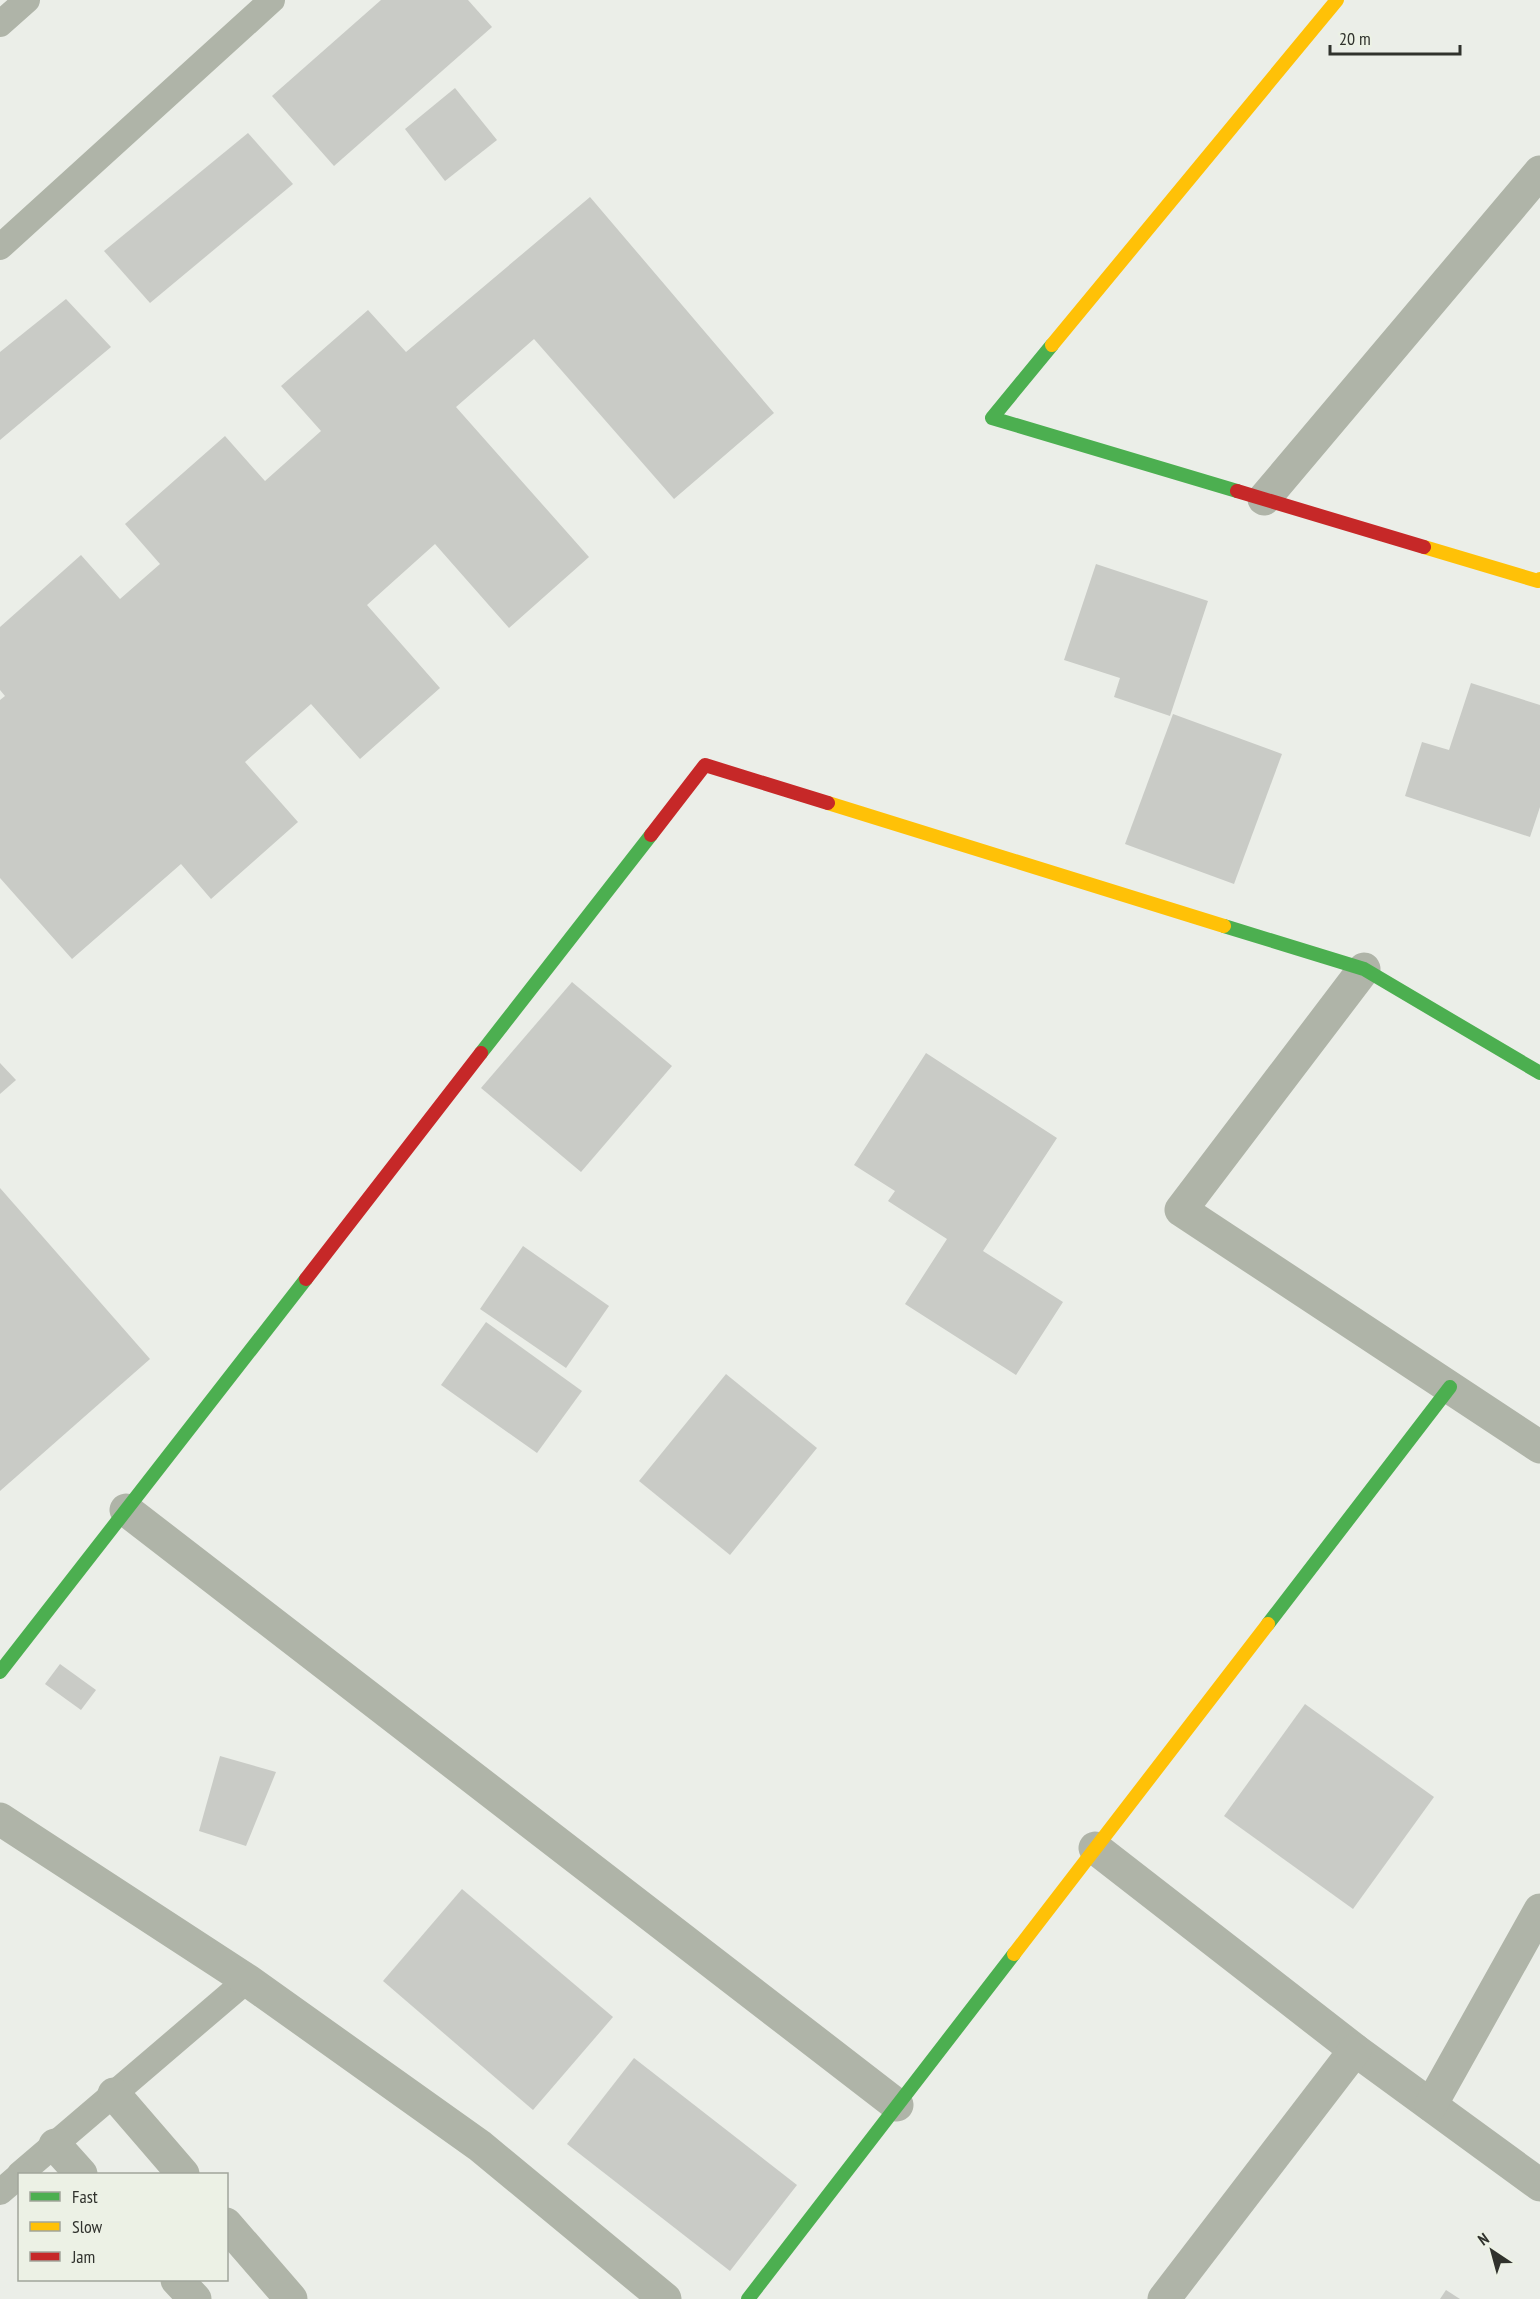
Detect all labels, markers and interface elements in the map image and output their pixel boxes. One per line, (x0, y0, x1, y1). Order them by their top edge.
scale bar (1330, 18, 1460, 56)
text: 20 m (1339, 27, 1371, 50)
legend (18, 2173, 228, 2281)
text: Fast (72, 2185, 98, 2208)
text: Slow (72, 2215, 103, 2238)
north arrow (1462, 2221, 1522, 2281)
text: N (1474, 2228, 1493, 2249)
text: Jam (71, 2245, 95, 2268)

